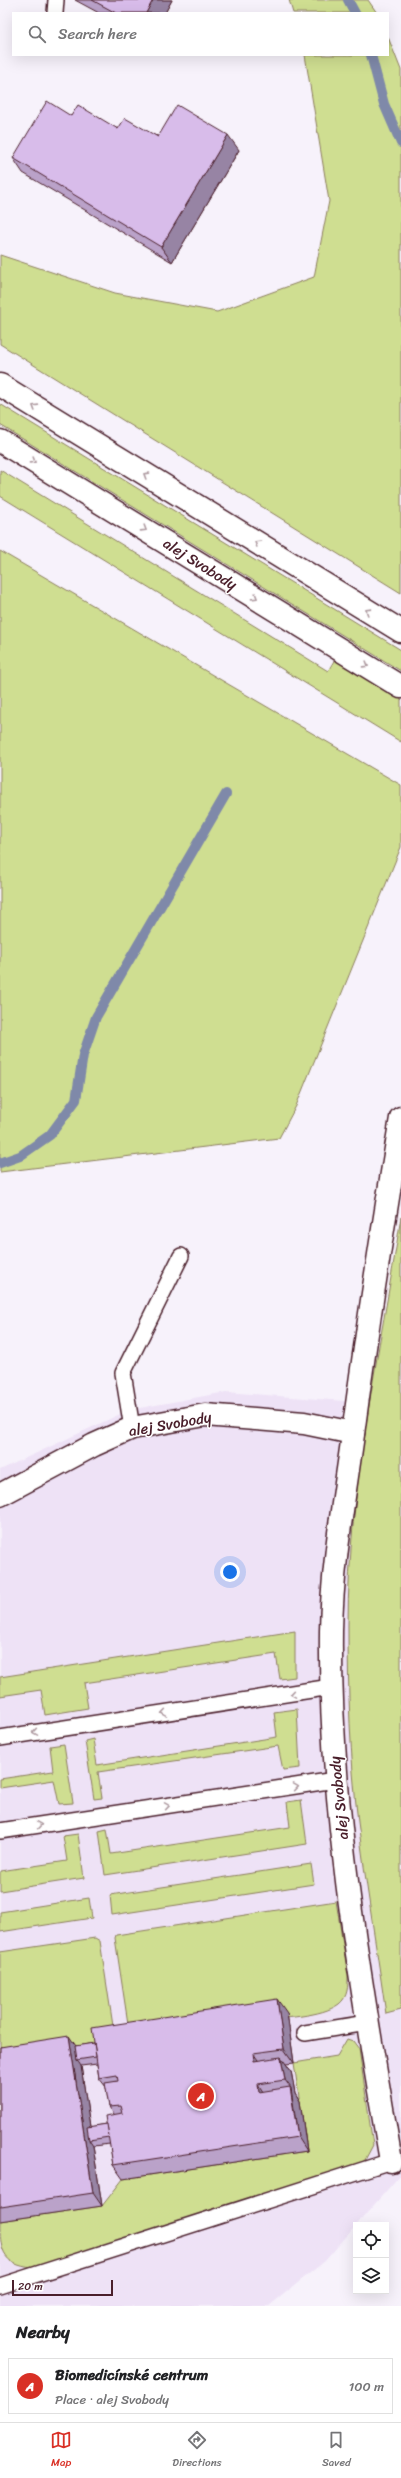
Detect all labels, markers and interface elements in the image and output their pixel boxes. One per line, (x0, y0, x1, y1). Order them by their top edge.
search box (12, 12, 389, 56)
text: Search here (58, 21, 137, 47)
icon: search (26, 23, 48, 45)
one-way arrow (32, 404, 39, 411)
one-way arrow (29, 456, 36, 464)
one-way arrow (143, 472, 150, 479)
one-way arrow (140, 524, 147, 532)
street label: alej Svobody (158, 531, 243, 597)
one-way arrow (254, 540, 261, 547)
one-way arrow (251, 592, 258, 600)
one-way arrow (365, 608, 372, 615)
one-way arrow (362, 660, 369, 668)
street label: alej Svobody (127, 1404, 214, 1444)
your location (220, 1562, 240, 1582)
one-way arrow (290, 1689, 296, 1698)
one-way arrow (161, 1708, 167, 1717)
one-way arrow (32, 1727, 39, 1736)
street label: alej Svobody (322, 1755, 356, 1841)
one-way arrow (293, 1783, 299, 1792)
one-way arrow (164, 1802, 170, 1811)
one-way arrow (35, 1821, 42, 1830)
pin: A (188, 2081, 214, 2111)
map controls (353, 2222, 389, 2294)
button: locate (353, 2222, 389, 2258)
button: layers (353, 2258, 389, 2294)
text: 20 m (18, 2277, 43, 2296)
scale bar (12, 2278, 113, 2297)
text: Nearby (16, 2317, 70, 2347)
text: Biomedicínské centrum (55, 2362, 208, 2388)
text: A (26, 2375, 34, 2398)
text: 100 m (349, 2375, 384, 2398)
text: Place · alej Svobody (55, 2388, 169, 2411)
tab: Map (50, 2429, 72, 2472)
tab: Directions (172, 2429, 222, 2472)
tab: Saved (322, 2429, 351, 2472)

